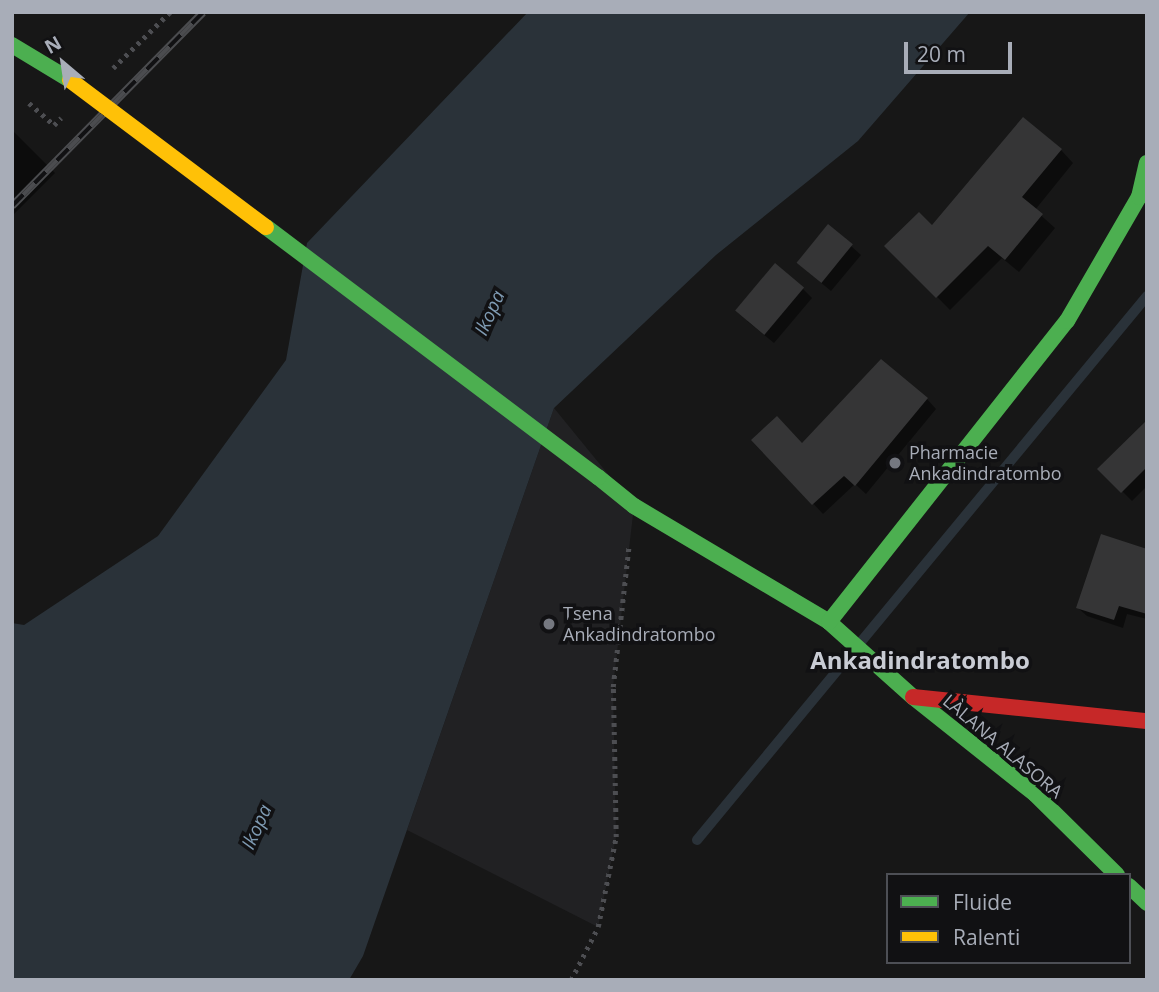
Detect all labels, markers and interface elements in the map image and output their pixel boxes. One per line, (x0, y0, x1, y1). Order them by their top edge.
north arrow (28, 28, 98, 98)
scale bar (907, 28, 1016, 72)
text: N (40, 30, 66, 60)
text: 20 m (917, 40, 966, 68)
water label: Ikopa (470, 287, 510, 339)
place label: Pharmacie Ankadindratombo (909, 442, 1062, 484)
marker: Pharmacie Ankadindratombo (887, 455, 903, 471)
place label: Tsena Ankadindratombo (563, 603, 716, 646)
marker: Tsena Ankadindratombo (541, 616, 557, 632)
district label: Ankadindratombo (810, 646, 1030, 674)
street label: LÀLANA ALASORA (939, 690, 1067, 802)
water label: Ikopa (237, 801, 277, 853)
legend (886, 873, 1131, 964)
text: Fluide (953, 888, 1012, 916)
text: Ralenti (953, 923, 1020, 951)

